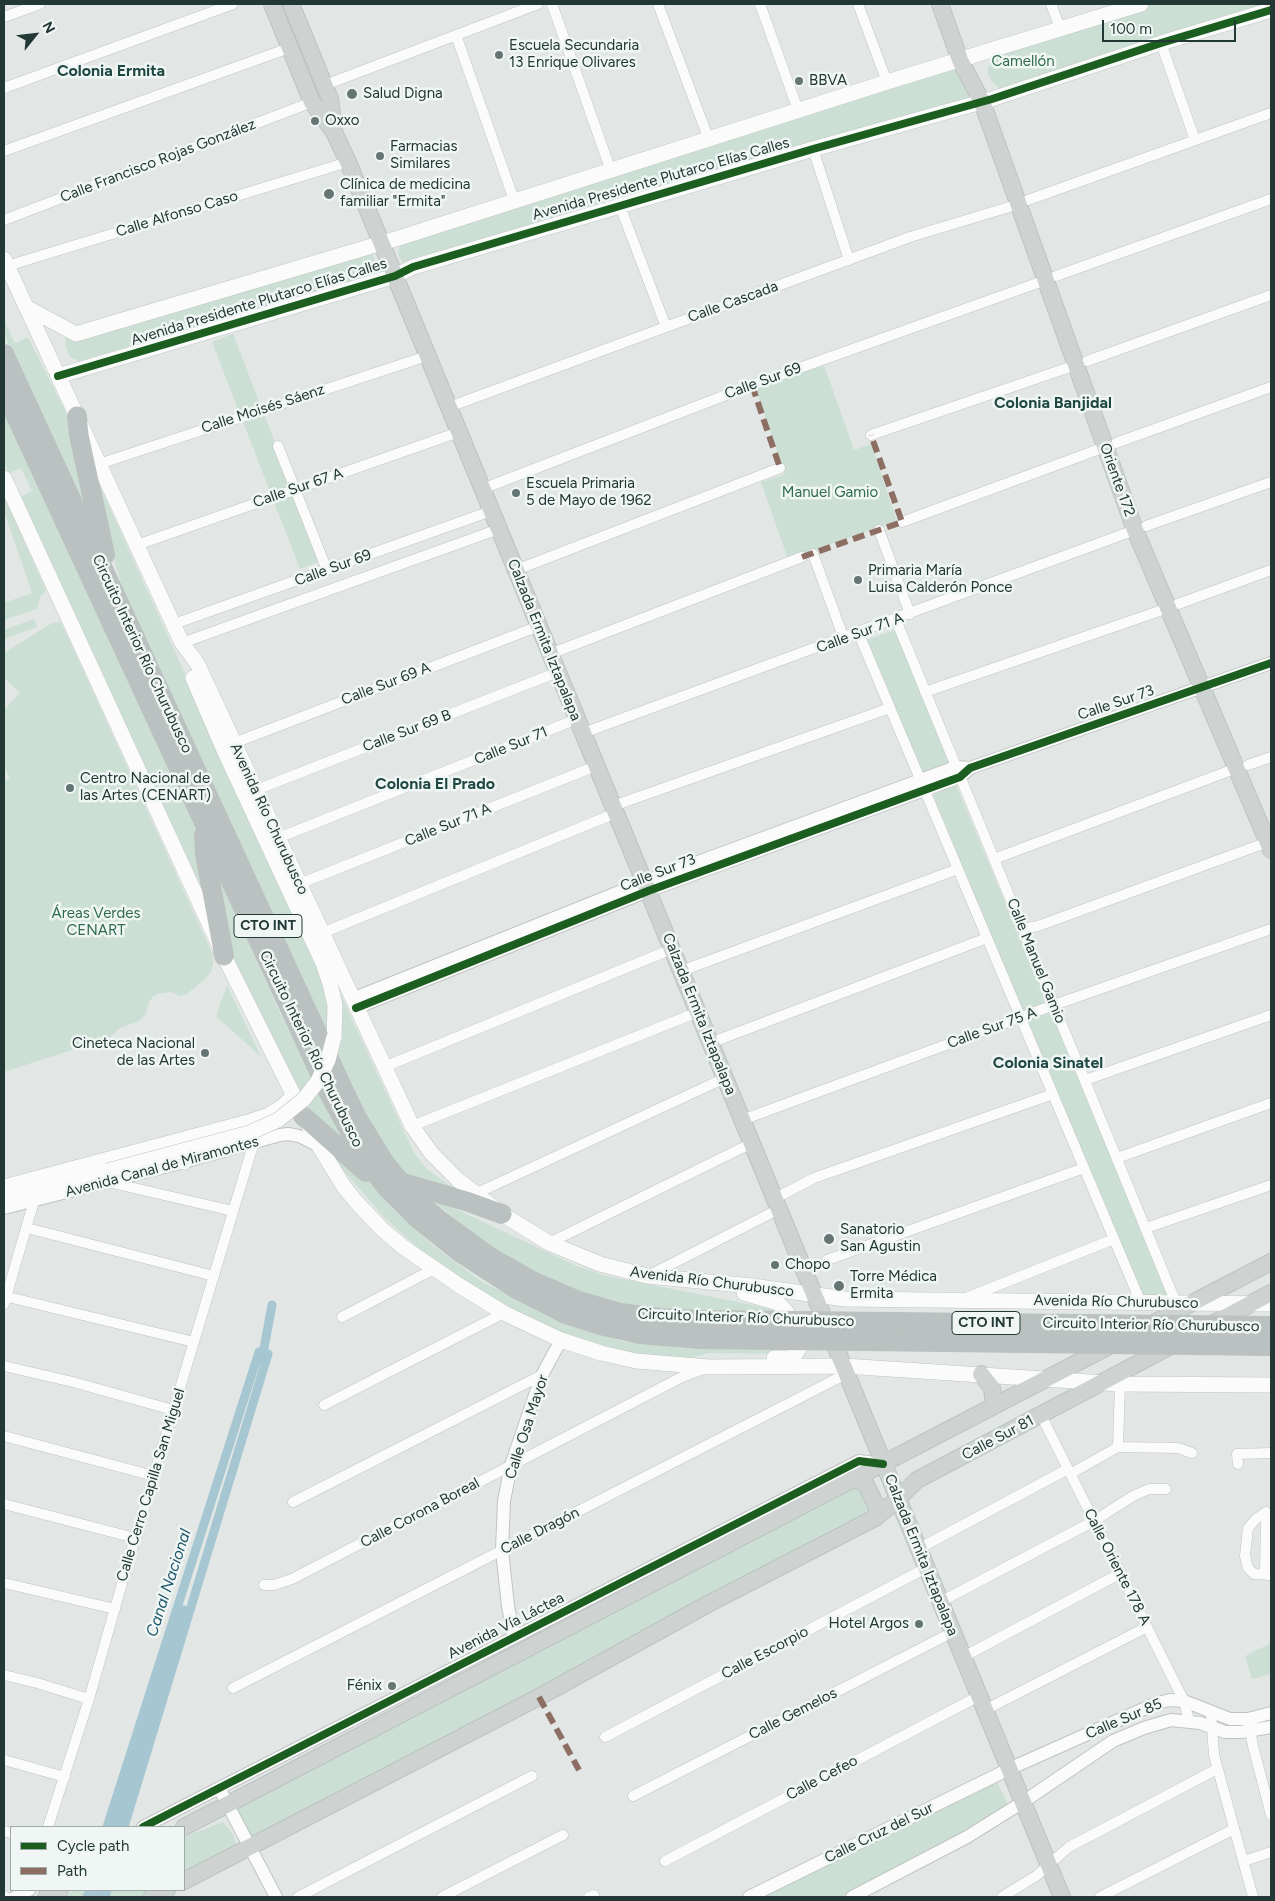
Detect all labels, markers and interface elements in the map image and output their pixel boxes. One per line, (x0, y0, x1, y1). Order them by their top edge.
north arrow (10, 10, 60, 60)
scale bar (1105, 10, 1239, 42)
text: N (38, 19, 59, 36)
text: 100 m (1110, 20, 1152, 38)
place label: Escuela Secundaria 13 Enrique Olivares (509, 37, 639, 72)
marker: Escuela Secundaria 13 Enrique Olivares (493, 49, 505, 61)
park label: Camellón (991, 53, 1055, 71)
district label: Colonia Ermita (57, 61, 165, 81)
place label: BBVA (809, 72, 847, 90)
marker: BBVA (793, 75, 805, 87)
place label: Salud Digna (363, 85, 443, 103)
marker: Salud Digna (345, 87, 359, 101)
place label: Oxxo (325, 112, 360, 130)
street label: Calle Francisco Rojas González (58, 115, 258, 207)
marker: Oxxo (309, 115, 321, 127)
street label: Avenida Presidente Plutarco Elías Calles (530, 134, 792, 224)
place label: Farmacias Similares (390, 138, 457, 173)
marker: Farmacias Similares (374, 150, 386, 162)
place label: Clínica de medicina familiar "Ermita" (340, 176, 470, 211)
street label: Calle Alfonso Caso (114, 187, 240, 241)
marker: Clínica de medicina familiar "Ermita" (322, 187, 336, 201)
street label: Avenida Presidente Plutarco Elías Calles (129, 254, 389, 350)
street label: Calle Cascada (685, 277, 781, 327)
street label: Calle Sur 69 (722, 359, 804, 403)
street label: Calle Moisés Sáenz (199, 381, 327, 437)
district label: Colonia Banjidal (994, 393, 1112, 413)
street label: Oriente 172 (1095, 441, 1139, 519)
street label: Calle Sur 67 A (251, 464, 345, 512)
place label: Escuela Primaria 5 de Mayo de 1962 (526, 475, 652, 510)
park label: Manuel Gamio (782, 484, 878, 502)
marker: Escuela Primaria 5 de Mayo de 1962 (510, 487, 522, 499)
street label: Calle Sur 69 (292, 546, 374, 590)
street label: Circuito Interior Río Churubusco (88, 552, 196, 756)
street label: Calzada Ermita Iztapalapa (503, 557, 585, 723)
place label: Primaria María Luisa Calderón Ponce (868, 562, 1012, 597)
marker: Primaria María Luisa Calderón Ponce (852, 574, 864, 586)
street label: Calle Sur 71 A (814, 609, 906, 657)
street label: Calle Sur 69 A (339, 659, 433, 709)
street label: Calle Sur 73 (1075, 682, 1157, 724)
street label: Calle Sur 69 B (360, 706, 454, 756)
street label: Calle Sur 71 (472, 723, 550, 769)
street label: Avenida Río Churubusco (226, 740, 312, 898)
place label: Centro Nacional de las Artes (CENART) (80, 770, 211, 805)
district label: Colonia El Prado (375, 774, 495, 794)
marker: Centro Nacional de las Artes (CENART) (64, 782, 76, 794)
street label: Calle Sur 71 A (402, 800, 494, 850)
street label: Calle Sur 73 (618, 850, 698, 896)
street label: Calle Manuel Gamio (1003, 896, 1069, 1026)
park label: Áreas Verdes CENART (52, 905, 140, 940)
road number: CTO INT (234, 914, 302, 938)
street label: Calzada Ermita Iztapalapa (658, 931, 740, 1097)
street label: Circuito Interior Río Churubusco (255, 948, 367, 1150)
street label: Calle Sur 75 A (945, 1003, 1039, 1053)
place label: Cineteca Nacional de las Artes (72, 1035, 195, 1070)
marker: Cineteca Nacional de las Artes (199, 1047, 211, 1059)
district label: Colonia Sinatel (993, 1053, 1103, 1073)
street label: Avenida Canal de Miramontes (63, 1132, 261, 1202)
place label: Sanatorio San Agustin (840, 1221, 921, 1256)
marker: Sanatorio San Agustin (822, 1232, 836, 1246)
place label: Chopo (785, 1256, 830, 1274)
marker: Chopo (769, 1259, 781, 1271)
street label: Avenida Río Churubusco (629, 1263, 795, 1301)
place label: Torre Médica Ermita (850, 1268, 937, 1303)
marker: Torre Médica Ermita (832, 1279, 846, 1293)
street label: Avenida Río Churubusco (1033, 1292, 1199, 1312)
street label: Circuito Interior Río Churubusco (637, 1305, 855, 1331)
road number: CTO INT (952, 1312, 1020, 1335)
street label: Circuito Interior Río Churubusco (1042, 1314, 1260, 1336)
street label: Calle Osa Mayor (502, 1373, 552, 1481)
street label: Calle Cerro Capilla San Miguel (113, 1386, 189, 1584)
street label: Calle Sur 81 (959, 1412, 1037, 1464)
street label: Calzada Ermita Iztapalapa (880, 1472, 962, 1638)
street label: Calle Corona Boreal (357, 1474, 483, 1552)
street label: Calle Dragón (498, 1503, 582, 1559)
street label: Calle Oriente 178 A (1080, 1506, 1154, 1628)
water label: Canal Nacional (143, 1527, 195, 1639)
street label: Avenida Vía Láctea (445, 1589, 567, 1663)
place label: Hotel Argos (828, 1615, 909, 1633)
marker: Hotel Argos (913, 1618, 925, 1630)
street label: Calle Escorpio (718, 1623, 812, 1683)
place label: Fénix (347, 1677, 382, 1695)
marker: Fénix (386, 1680, 398, 1692)
street label: Calle Gemelos (746, 1684, 840, 1744)
street label: Calle Sur 85 (1083, 1695, 1165, 1743)
street label: Calle Cefeo (783, 1752, 861, 1804)
street label: Calle Cruz del Sur (822, 1799, 936, 1867)
legend (10, 1826, 185, 1891)
text: Cycle path (57, 1837, 129, 1855)
text: Path (57, 1862, 87, 1880)

